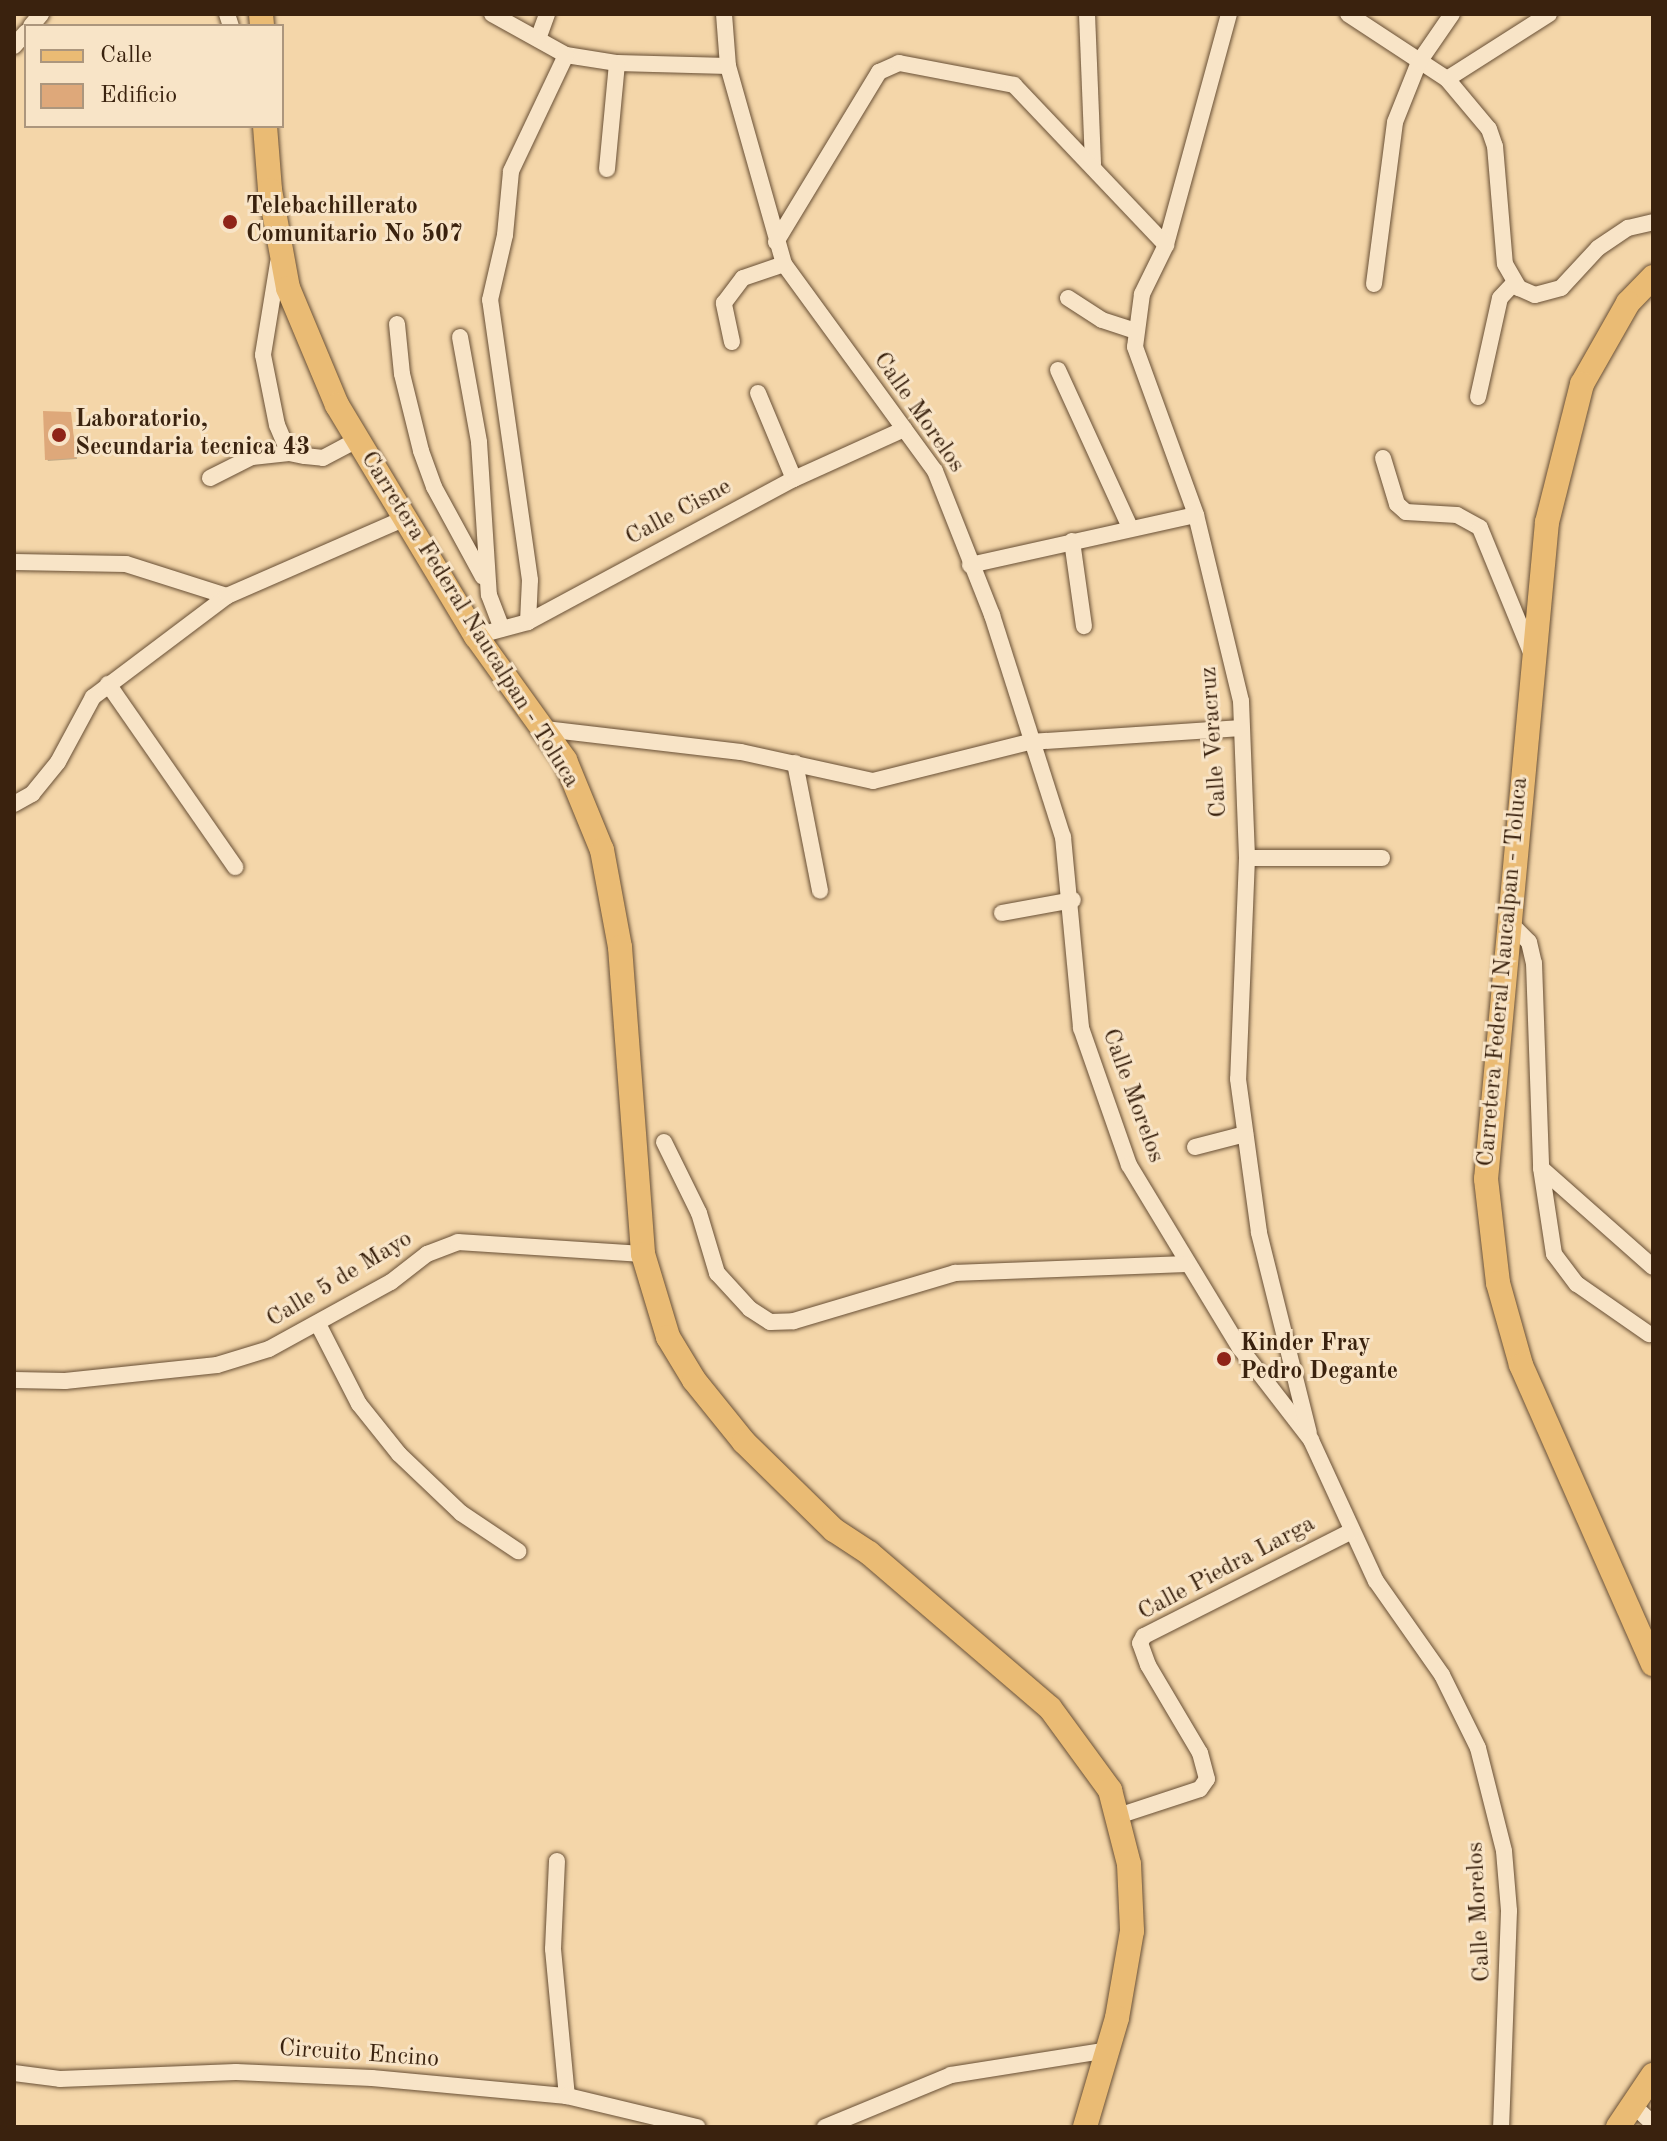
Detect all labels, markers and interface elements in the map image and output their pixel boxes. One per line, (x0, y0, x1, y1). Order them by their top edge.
legend (24, 24, 284, 128)
text: Calle (100, 44, 152, 68)
text: Edificio (100, 84, 177, 108)
place label: Telebachillerato Comunitario No 507 (246, 194, 463, 250)
marker: Telebachillerato Comunitario No 507 (221, 213, 239, 231)
street label: Calle Morelos (866, 347, 970, 479)
place label: Laboratorio, Secundaria tecnica 43 (75, 407, 310, 463)
marker: Laboratorio, Secundaria tecnica 43 (50, 426, 68, 444)
street label: Carretera Federal Naucalpan - Toluca (353, 447, 585, 793)
street label: Calle Cisne (621, 473, 737, 553)
street label: Calle Veracruz (1195, 666, 1235, 818)
street label: Carretera Federal Naucalpan - Toluca (1473, 776, 1535, 1168)
street label: Calle Morelos (1094, 1025, 1170, 1167)
street label: Calle 5 de Mayo (262, 1225, 418, 1335)
place label: Kinder Fray Pedro Degante (1240, 1331, 1398, 1387)
marker: Kinder Fray Pedro Degante (1215, 1350, 1233, 1368)
street label: Calle Piedra Larga (1134, 1510, 1320, 1628)
street label: Calle Morelos (1462, 1841, 1498, 1983)
street label: Circuito Encino (278, 2035, 440, 2075)

